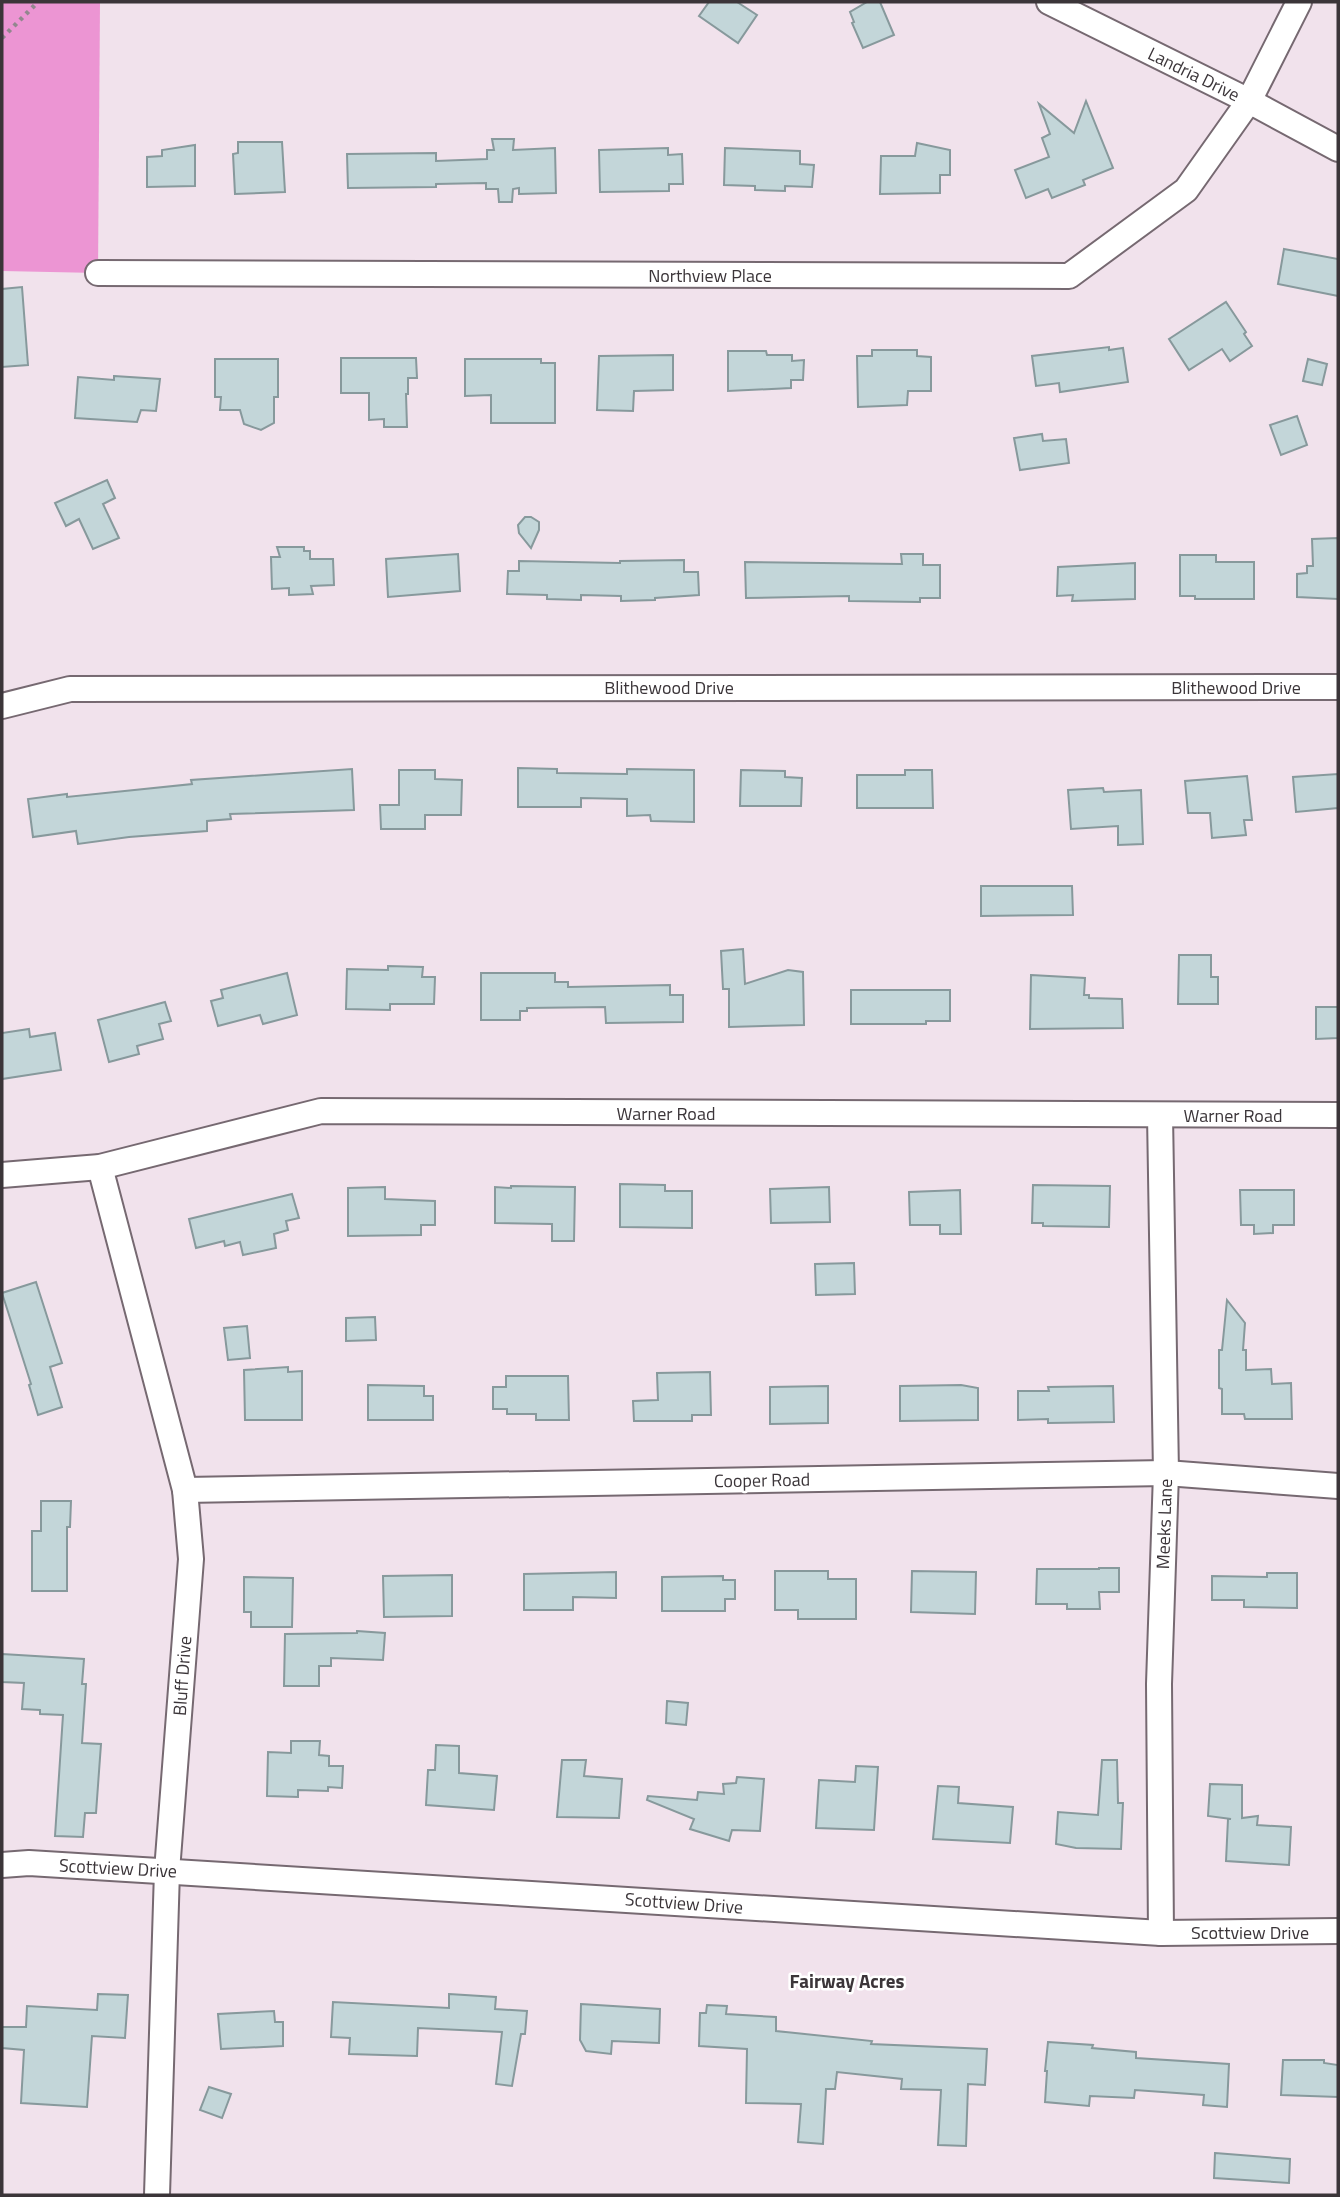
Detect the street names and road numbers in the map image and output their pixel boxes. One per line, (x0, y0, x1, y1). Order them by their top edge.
street label: Landria Drive (1143, 40, 1245, 108)
street label: Northview Place (648, 262, 772, 289)
street label: Blithewood Drive (604, 674, 734, 701)
street label: Blithewood Drive (1171, 674, 1301, 701)
street label: Warner Road (617, 1100, 715, 1127)
street label: Warner Road (1184, 1102, 1282, 1129)
street label: Cooper Road (714, 1466, 810, 1494)
street label: Meeks Lane (1149, 1478, 1179, 1570)
street label: Bluff Drive (166, 1635, 198, 1717)
street label: Scottview Drive (58, 1851, 178, 1885)
street label: Scottview Drive (624, 1885, 744, 1921)
street label: Scottview Drive (1191, 1919, 1309, 1946)

